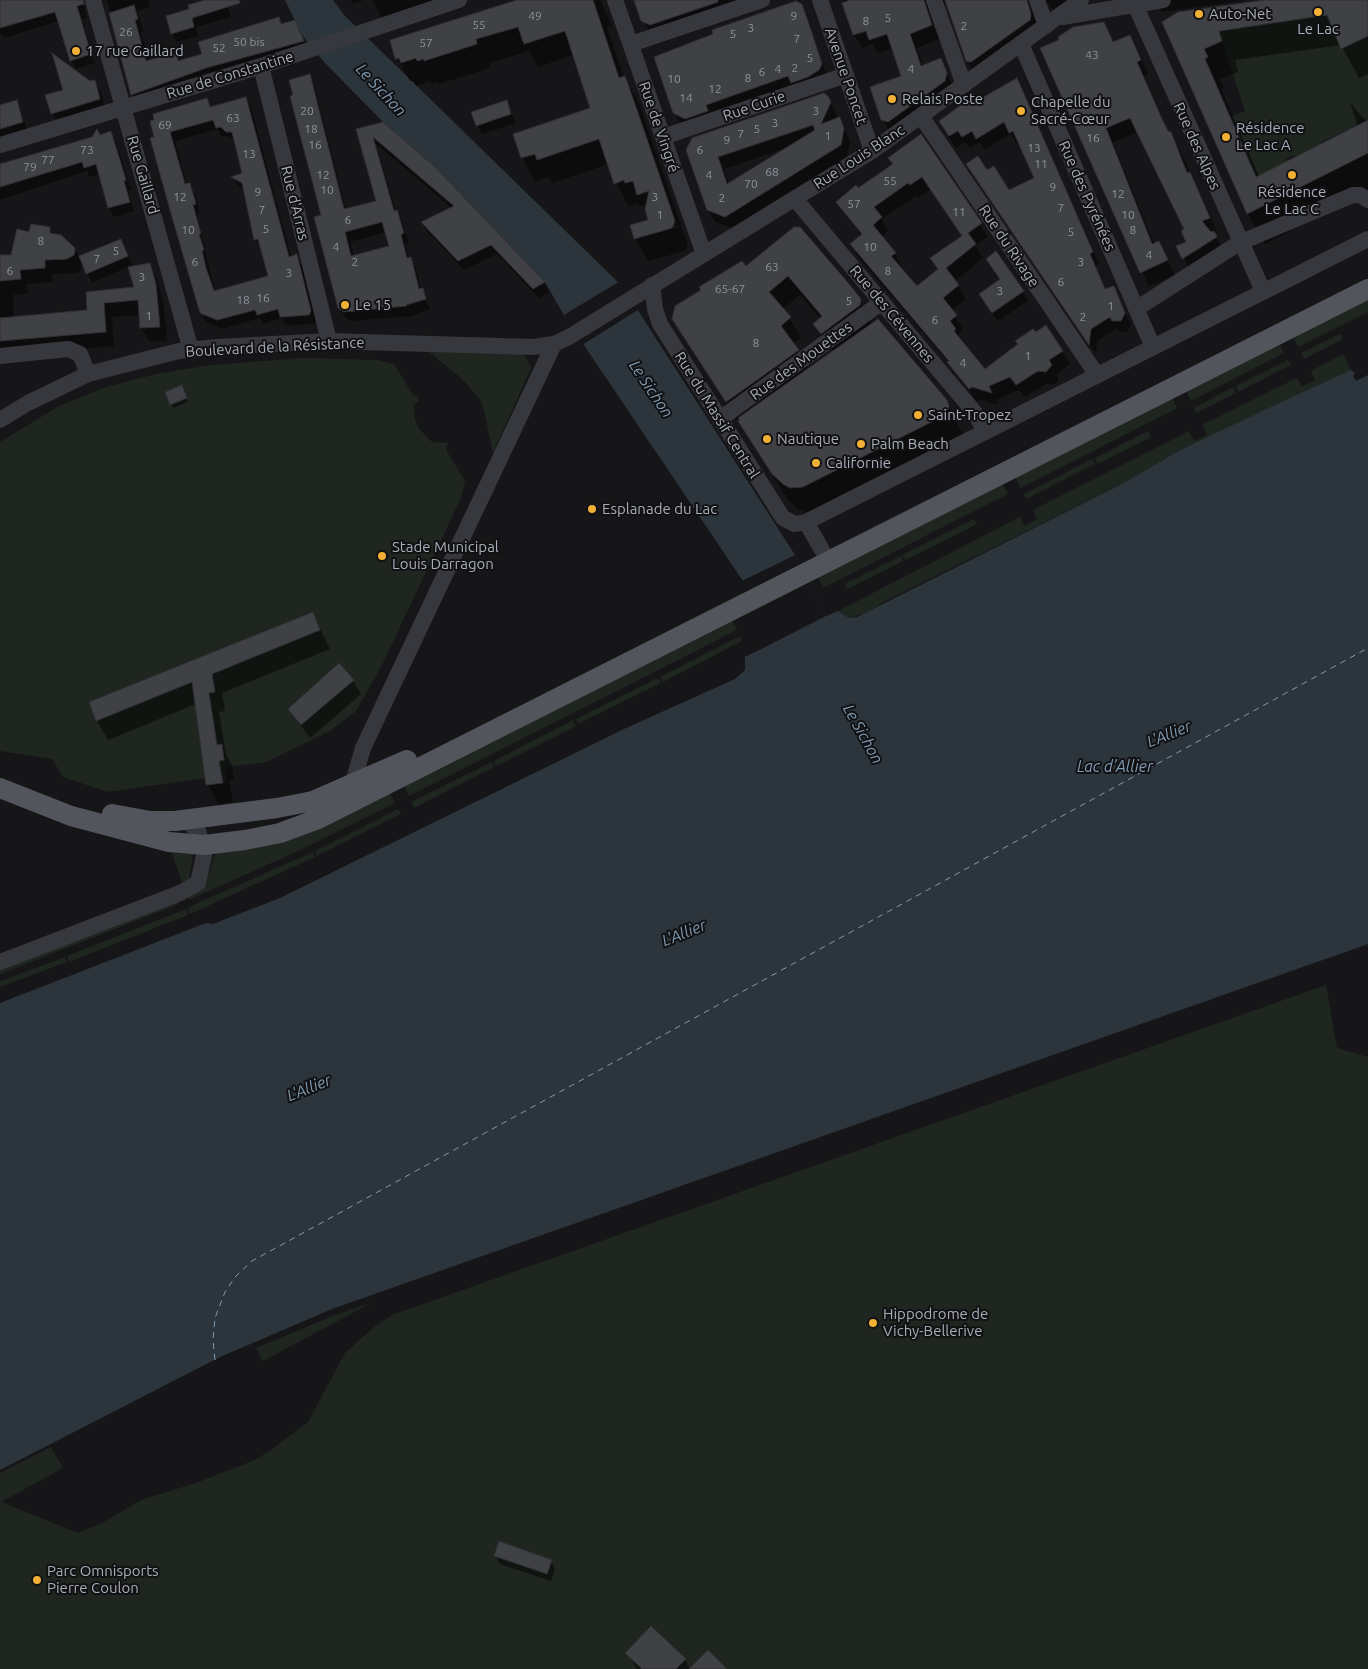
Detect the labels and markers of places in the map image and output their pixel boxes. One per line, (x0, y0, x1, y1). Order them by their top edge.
place label: Auto-Net (1209, 5, 1271, 23)
marker: Le Lac (1312, 6, 1324, 18)
marker: Auto-Net (1193, 8, 1205, 20)
place label: Le Lac (1297, 20, 1339, 38)
place label: 17 rue Gaillard (86, 42, 184, 60)
marker: 17 rue Gaillard (70, 45, 82, 57)
place label: Relais Poste (902, 90, 983, 108)
marker: Relais Poste (886, 93, 898, 105)
place label: Chapelle du Sacré-Cœur (1031, 93, 1110, 128)
marker: Chapelle du Sacré-Cœur (1015, 105, 1027, 117)
place label: Résidence Le Lac A (1236, 119, 1305, 154)
marker: Résidence Le Lac A (1220, 131, 1232, 143)
marker: Résidence Le Lac C (1286, 169, 1298, 181)
place label: Résidence Le Lac C (1258, 183, 1326, 218)
place label: Le 15 (355, 296, 391, 314)
marker: Le 15 (339, 299, 351, 311)
place label: Saint-Tropez (928, 406, 1011, 424)
marker: Saint-Tropez (912, 409, 924, 421)
place label: Nautique (777, 430, 839, 448)
marker: Nautique (761, 433, 773, 445)
place label: Palm Beach (871, 435, 949, 453)
marker: Palm Beach (855, 438, 867, 450)
place label: Californie (826, 454, 891, 472)
marker: Californie (810, 457, 822, 469)
place label: Esplanade du Lac (602, 500, 717, 518)
marker: Esplanade du Lac (586, 503, 598, 515)
place label: Stade Municipal Louis Darragon (392, 538, 499, 573)
marker: Stade Municipal Louis Darragon (376, 550, 388, 562)
place label: Hippodrome de Vichy-Bellerive (883, 1305, 988, 1340)
marker: Hippodrome de Vichy-Bellerive (867, 1317, 879, 1329)
place label: Parc Omnisports Pierre Coulon (47, 1562, 159, 1597)
marker: Parc Omnisports Pierre Coulon (31, 1574, 43, 1586)

